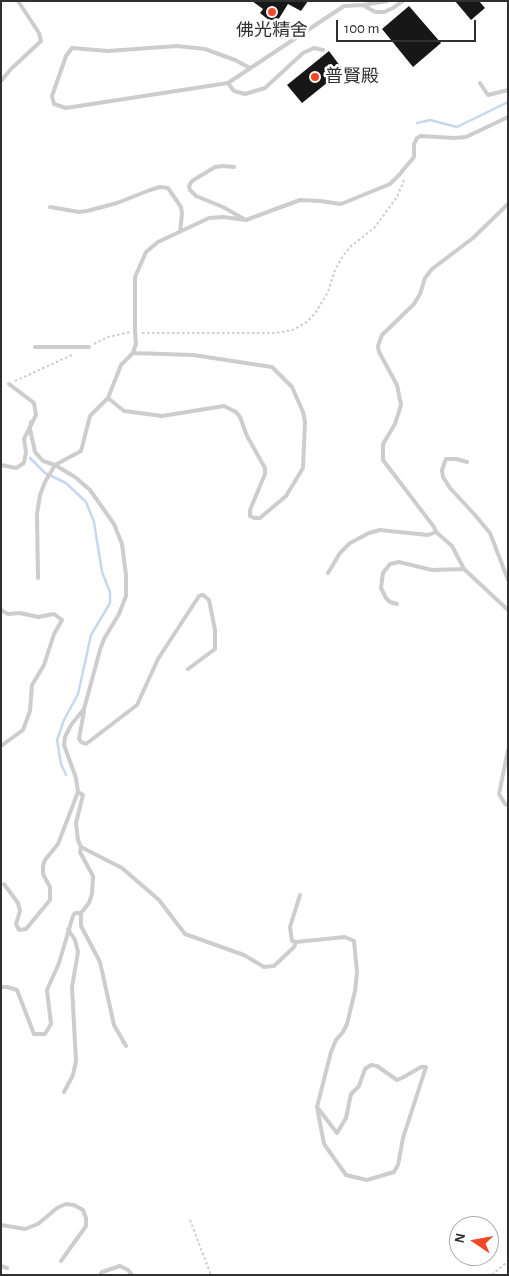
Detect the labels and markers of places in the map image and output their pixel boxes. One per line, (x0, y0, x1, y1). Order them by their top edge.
marker: 佛光精舍 (266, 6, 278, 18)
place label: 佛光精舍 (236, 20, 308, 42)
place label: 普賢殿 (325, 66, 379, 88)
marker: 普賢殿 (309, 71, 321, 83)

